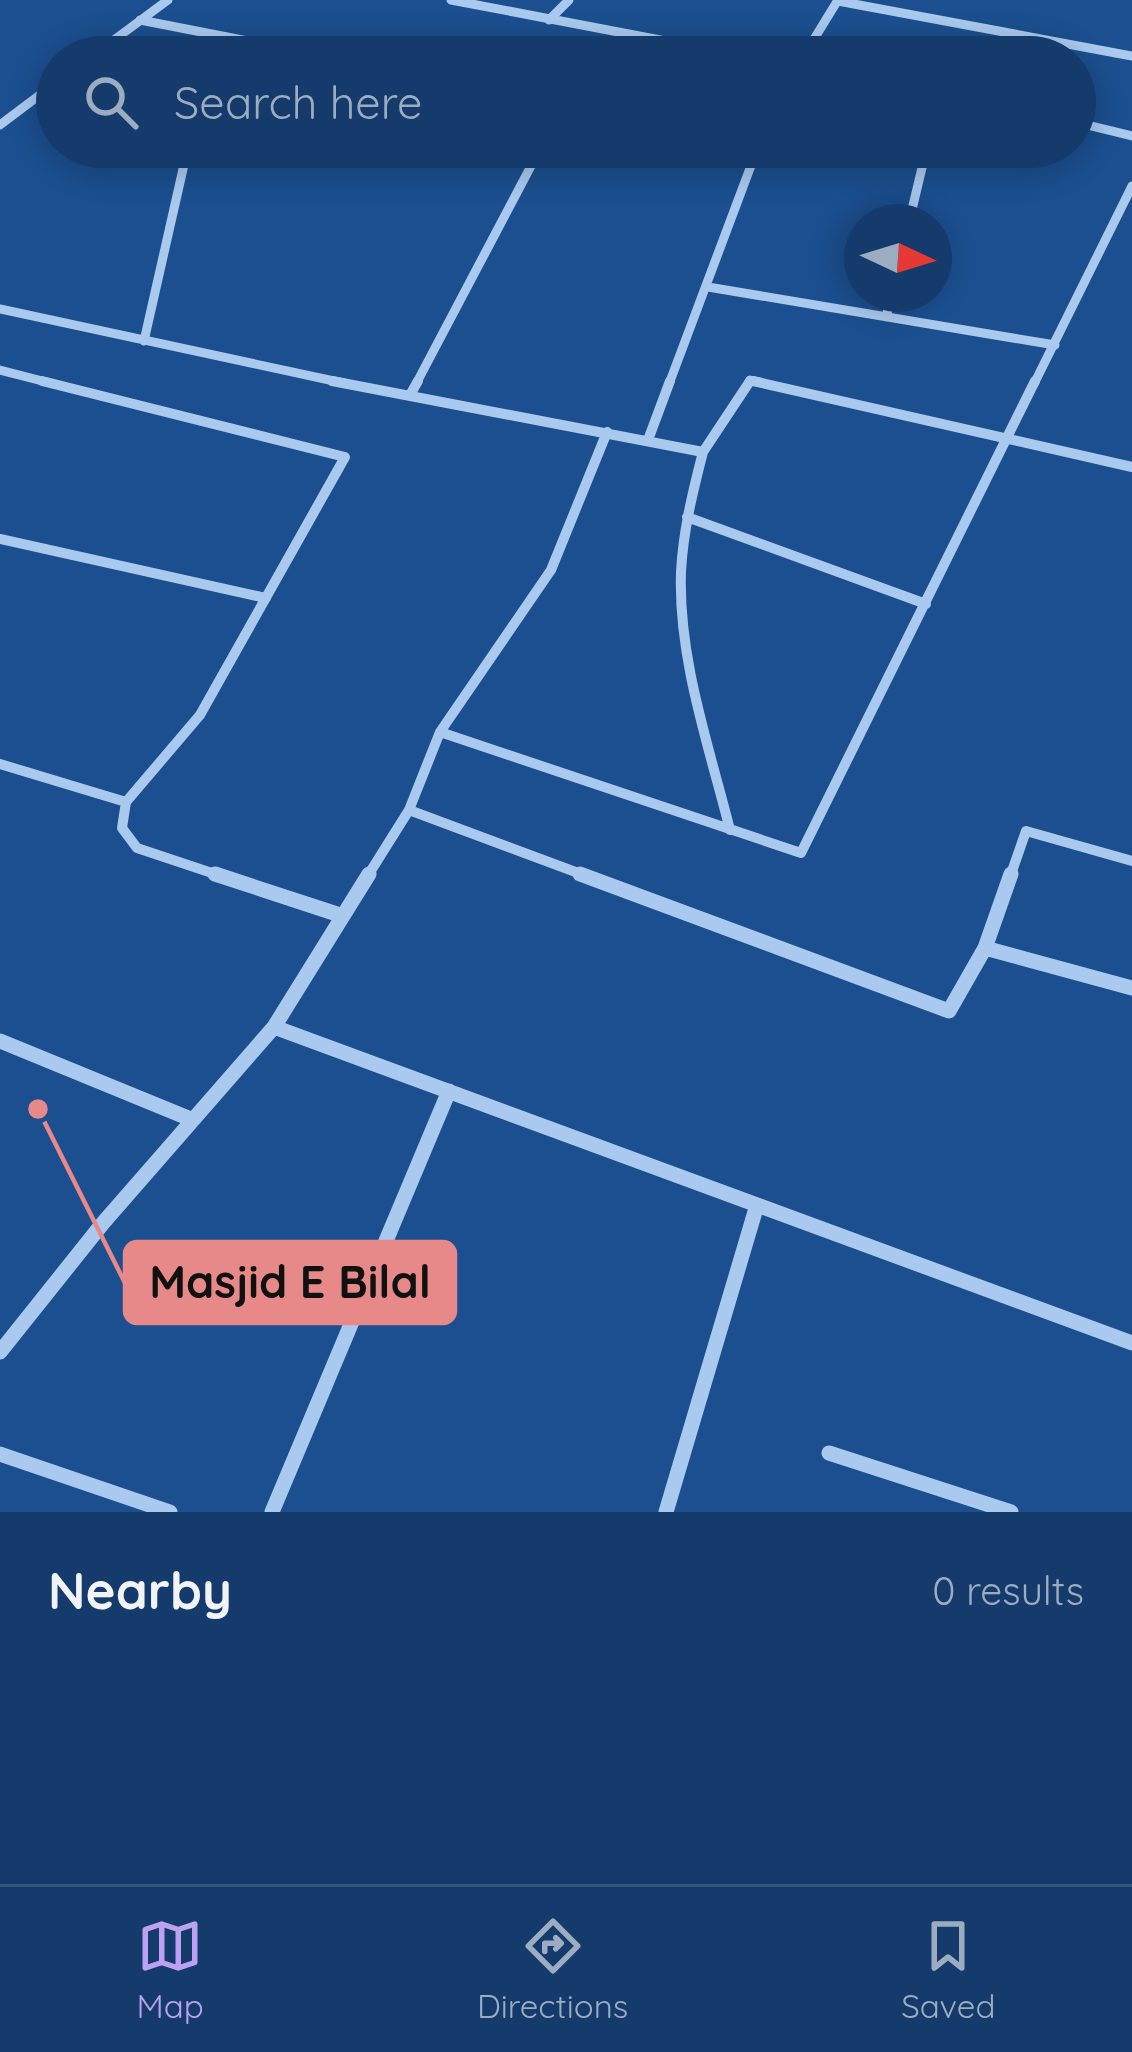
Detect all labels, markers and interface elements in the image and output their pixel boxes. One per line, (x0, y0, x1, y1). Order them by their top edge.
search box (36, 36, 1096, 168)
icon: search (78, 69, 144, 135)
text: Search here (174, 74, 422, 130)
north arrow (844, 204, 952, 312)
callout: Masjid E Bilal (125, 1242, 455, 1323)
text: Masjid E Bilal (149, 1253, 431, 1309)
text: Nearby (48, 1558, 232, 1622)
text: 0 results (932, 1566, 1084, 1615)
tab: Map (137, 1913, 204, 2026)
tab: Directions (477, 1913, 628, 2026)
tab: Saved (901, 1913, 995, 2026)

